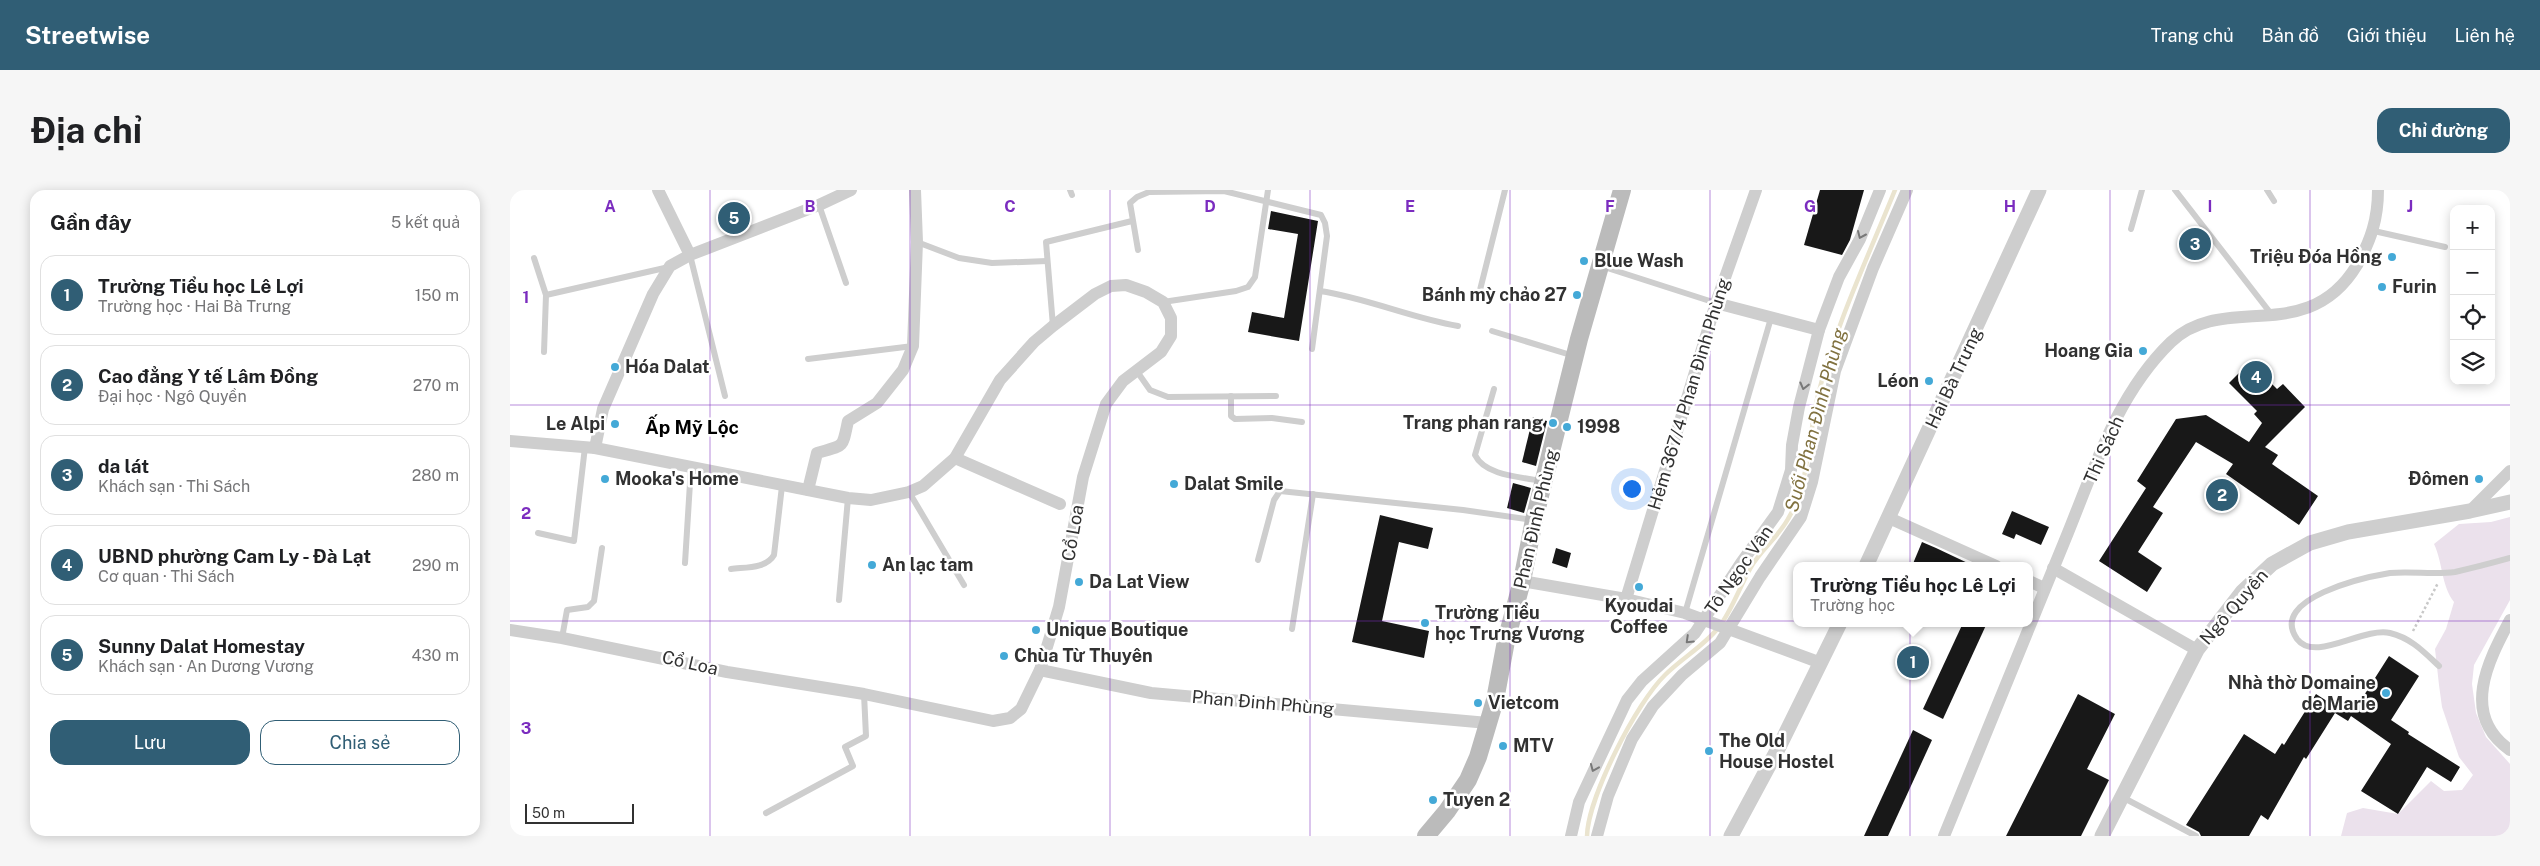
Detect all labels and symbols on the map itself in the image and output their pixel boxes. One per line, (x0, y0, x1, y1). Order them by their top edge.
text: A (604, 197, 616, 216)
text: B (805, 197, 816, 216)
text: C (1004, 197, 1016, 216)
text: D (1204, 197, 1216, 216)
text: E (1405, 197, 1415, 216)
text: F (1605, 197, 1615, 216)
text: G (1804, 197, 1816, 216)
text: H (2004, 197, 2016, 216)
text: I (2208, 197, 2212, 216)
text: J (2407, 197, 2413, 216)
pin: 5 (718, 199, 750, 237)
pin: 3 (2179, 225, 2211, 263)
one-way arrow (1857, 230, 1868, 239)
place label: Triệu Đóa Hồng (2250, 246, 2382, 267)
place label: Blue Wash (1594, 250, 1684, 271)
marker: Triệu Đóa Hồng (2386, 251, 2398, 263)
marker: Blue Wash (1578, 255, 1590, 267)
street label: Hẻm 367/4 Phan Đình Phùng (1643, 275, 1734, 512)
place label: Furin (2392, 276, 2437, 297)
marker: Furin (2376, 281, 2388, 293)
place label: Bánh mỳ chảo 27 (1422, 284, 1567, 305)
text: 1 (523, 288, 529, 307)
marker: Bánh mỳ chảo 27 (1571, 289, 1583, 301)
street label: Hai Bà Trưng (1921, 324, 1986, 432)
water label: Suối Phan Đình Phùng (1780, 325, 1850, 514)
place label: Hoang Gia (2044, 340, 2133, 361)
marker: Hoang Gia (2137, 345, 2149, 357)
place label: Hóa Dalat (625, 356, 710, 377)
pin: 4 (2240, 358, 2272, 396)
marker: Hóa Dalat (609, 361, 621, 373)
place label: Léon (1877, 370, 1919, 391)
marker: Léon (1923, 375, 1935, 387)
one-way arrow (1799, 382, 1810, 391)
place label: Trang phan rang (1403, 412, 1543, 433)
place label: Le Alpi (546, 413, 605, 434)
street label: Thi Sách (2079, 413, 2128, 487)
district label: Ấp Mỹ Lộc (645, 414, 739, 438)
place label: 1998 (1577, 416, 1620, 437)
marker: Trang phan rang (1547, 417, 1559, 429)
marker: Le Alpi (609, 418, 621, 430)
marker: 1998 (1561, 421, 1573, 433)
street label: Phan Đình Phùng (1509, 447, 1562, 591)
place label: Mooka's Home (615, 468, 739, 489)
place label: Đômen (2408, 468, 2469, 489)
marker: Mooka's Home (599, 473, 611, 485)
place label: Dalat Smile (1184, 473, 1284, 494)
marker: Đômen (2473, 473, 2485, 485)
your location (1619, 476, 1645, 502)
pin: 2 (2206, 476, 2238, 514)
marker: Dalat Smile (1168, 478, 1180, 490)
street label: Cổ Loa (1057, 503, 1088, 563)
text: 2 (521, 504, 531, 523)
street label: Tô Ngọc Vân (1700, 521, 1777, 618)
place label: An lạc tam (882, 554, 973, 575)
marker: An lạc tam (866, 559, 878, 571)
street label: Ngô Quyền (2195, 565, 2272, 649)
place label: Da Lat View (1089, 571, 1189, 592)
marker: Da Lat View (1073, 576, 1085, 588)
marker: Kyoudai Coffee (1633, 581, 1645, 593)
place label: Kyoudai Coffee (1605, 595, 1673, 637)
place label: Trường Tiểu học Trưng Vương (1435, 602, 1585, 644)
marker: Trường Tiểu học Trưng Vương (1419, 617, 1431, 629)
place label: Unique Boutique (1046, 619, 1188, 640)
marker: Unique Boutique (1030, 624, 1042, 636)
one-way arrow (1686, 634, 1695, 643)
pin: 1 (1897, 643, 1929, 681)
place label: Chùa Từ Thuyên (1014, 645, 1153, 666)
street label: Cổ Loa (660, 646, 720, 679)
marker: Chùa Từ Thuyên (998, 650, 1010, 662)
place label: Nhà thờ Domaine de Marie (2228, 672, 2376, 714)
street label: Phan Đinh Phùng (1191, 686, 1335, 719)
marker: Nhà thờ Domaine de Marie (2380, 687, 2392, 699)
place label: Vietcom (1488, 692, 1559, 713)
marker: Vietcom (1472, 697, 1484, 709)
text: 3 (521, 719, 531, 738)
place label: The Old House Hostel (1719, 730, 1834, 772)
place label: MTV (1513, 735, 1554, 756)
marker: MTV (1497, 740, 1509, 752)
marker: The Old House Hostel (1703, 745, 1715, 757)
one-way arrow (1589, 763, 1600, 772)
place label: Tuyen 2 (1443, 789, 1510, 810)
marker: Tuyen 2 (1427, 794, 1439, 806)
scale bar (525, 801, 634, 824)

